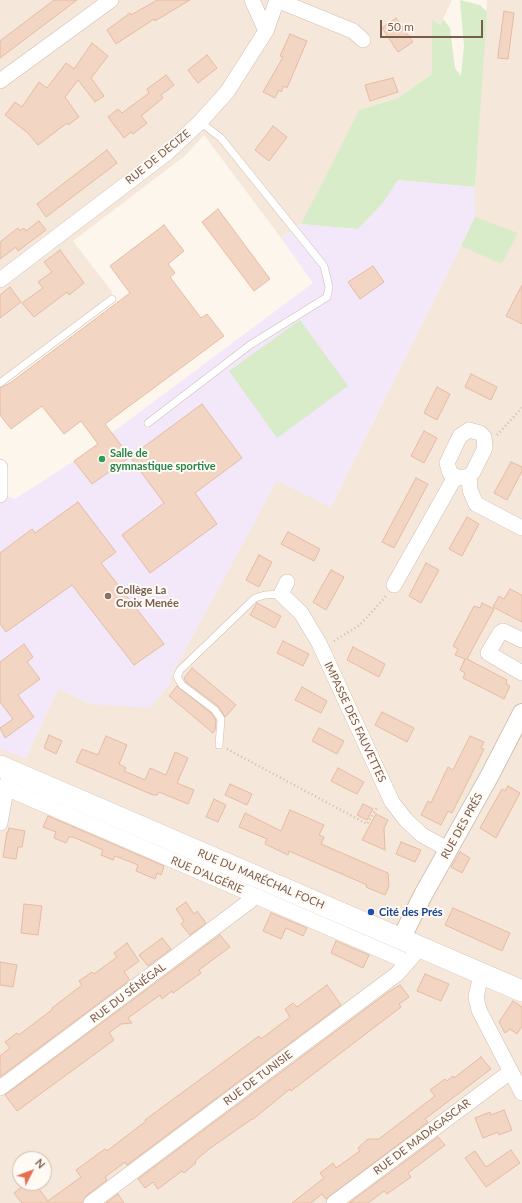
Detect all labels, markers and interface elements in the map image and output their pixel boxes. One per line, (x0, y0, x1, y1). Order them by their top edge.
scale bar (382, 12, 485, 38)
text: 50 m (387, 19, 414, 34)
street label: RUE DE DECIZE (123, 127, 193, 187)
place label: Salle de gymnastique sportive (110, 446, 216, 472)
marker: Salle de gymnastique sportive (97, 454, 107, 464)
place label: Collège La Croix Menée (116, 583, 179, 609)
marker: Collège La Croix Menée (103, 591, 113, 601)
street label: IMPASSE DES FAUVETTES (321, 660, 389, 784)
street label: RUE DES PRÉS (438, 791, 486, 861)
street label: RUE DU MARÉCHAL FOCH (196, 846, 326, 912)
street label: RUE D'ALGÉRIE (169, 854, 245, 896)
place label: Cité des Prés (379, 905, 443, 919)
marker: Cité des Prés (366, 907, 376, 917)
street label: RUE DU SÉNÉGAL (88, 960, 168, 1026)
street label: RUE DE TUNISIE (221, 1048, 295, 1108)
street label: RUE DE MADAGASCAR (371, 1096, 473, 1178)
north arrow (12, 1151, 52, 1191)
text: N (33, 1156, 48, 1171)

